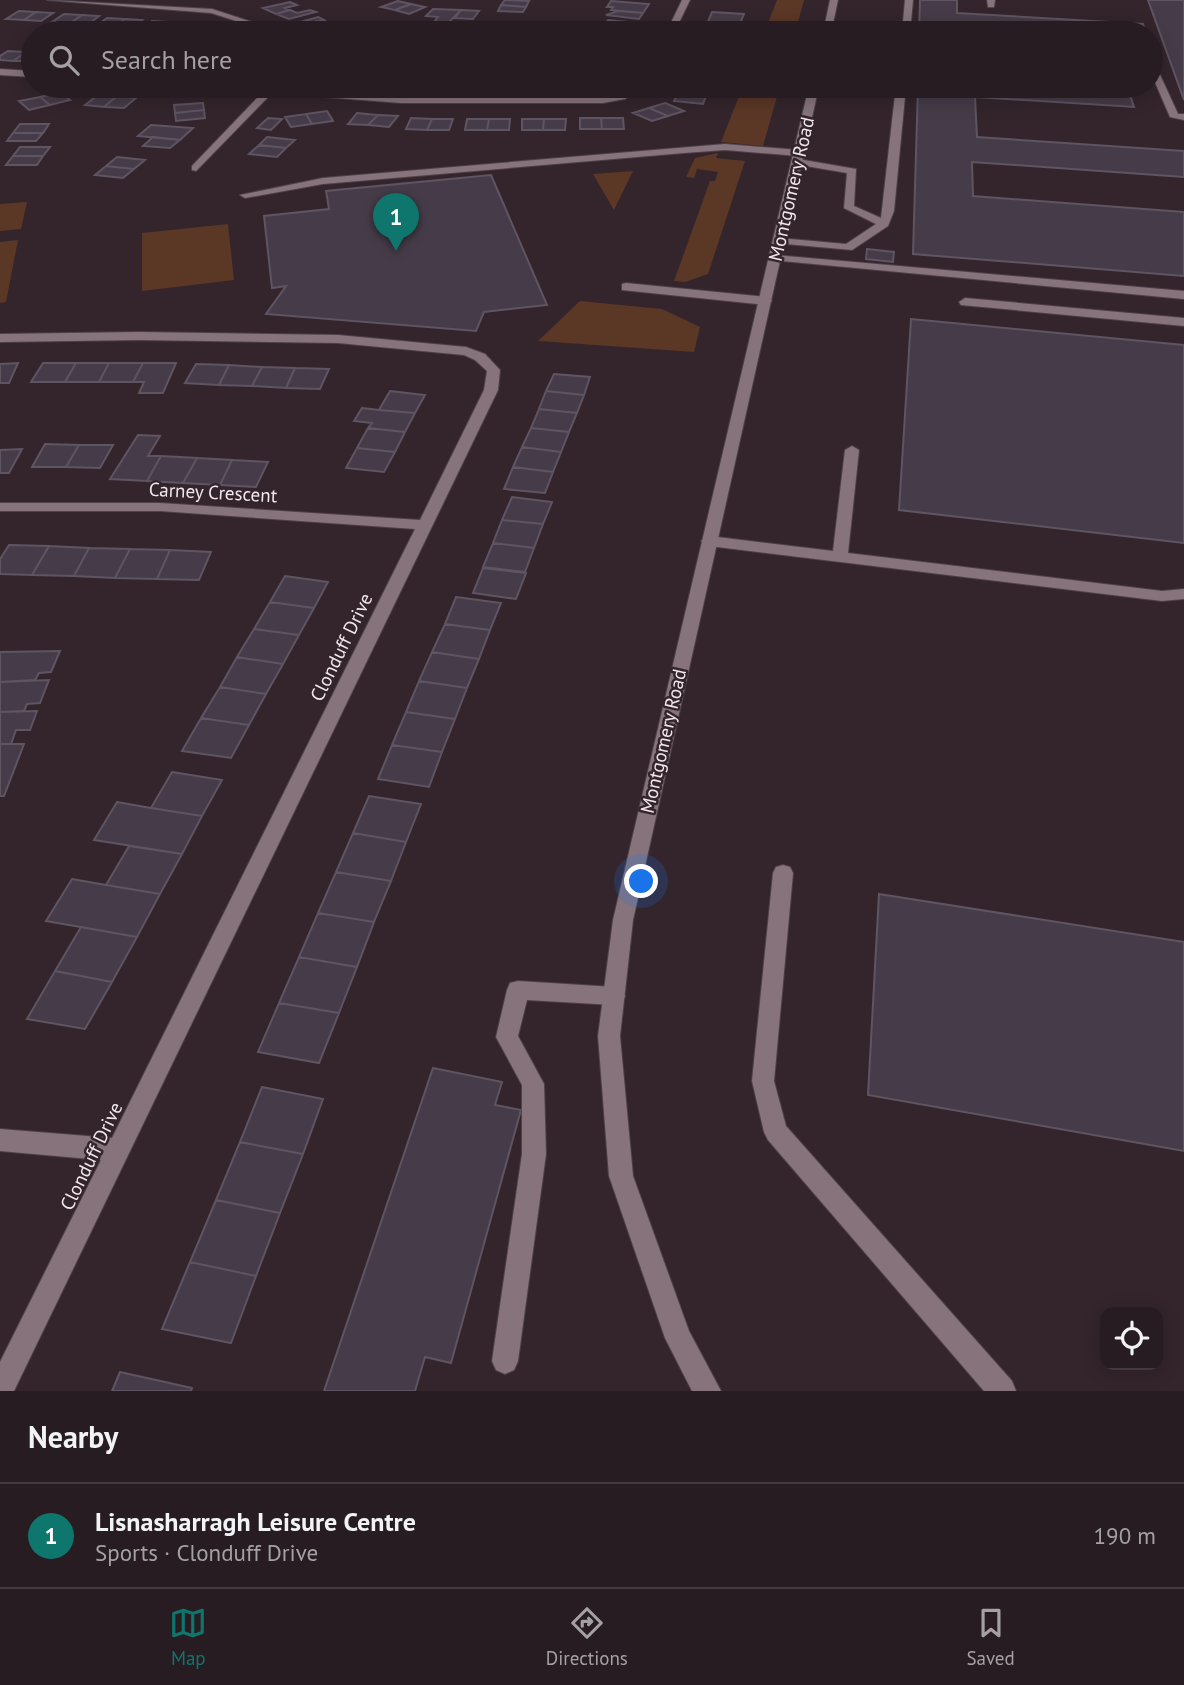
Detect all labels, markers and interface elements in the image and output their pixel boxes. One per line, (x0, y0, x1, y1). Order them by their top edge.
search box (21, 21, 1163, 98)
icon: search (45, 41, 83, 79)
text: Search here (101, 43, 232, 76)
street label: Montgomery Road (763, 115, 819, 263)
pin: 1 (373, 193, 419, 251)
street label: Carney Crescent (148, 477, 278, 507)
street label: Clonduff Drive (305, 589, 377, 705)
street label: Montgomery Road (635, 667, 691, 815)
your location (624, 864, 658, 898)
street label: Clonduff Drive (55, 1098, 127, 1214)
map controls (1100, 1307, 1163, 1370)
button: locate (1100, 1307, 1163, 1370)
text: Nearby (28, 1417, 118, 1456)
text: Lisnasharragh Leisure Centre (95, 1505, 416, 1538)
text: 1 (44, 1521, 58, 1550)
text: 190 m (1094, 1521, 1156, 1550)
text: Sports · Clonduff Drive (95, 1538, 318, 1567)
tab: Map (169, 1604, 207, 1670)
tab: Directions (546, 1604, 628, 1670)
tab: Saved (966, 1604, 1015, 1670)

